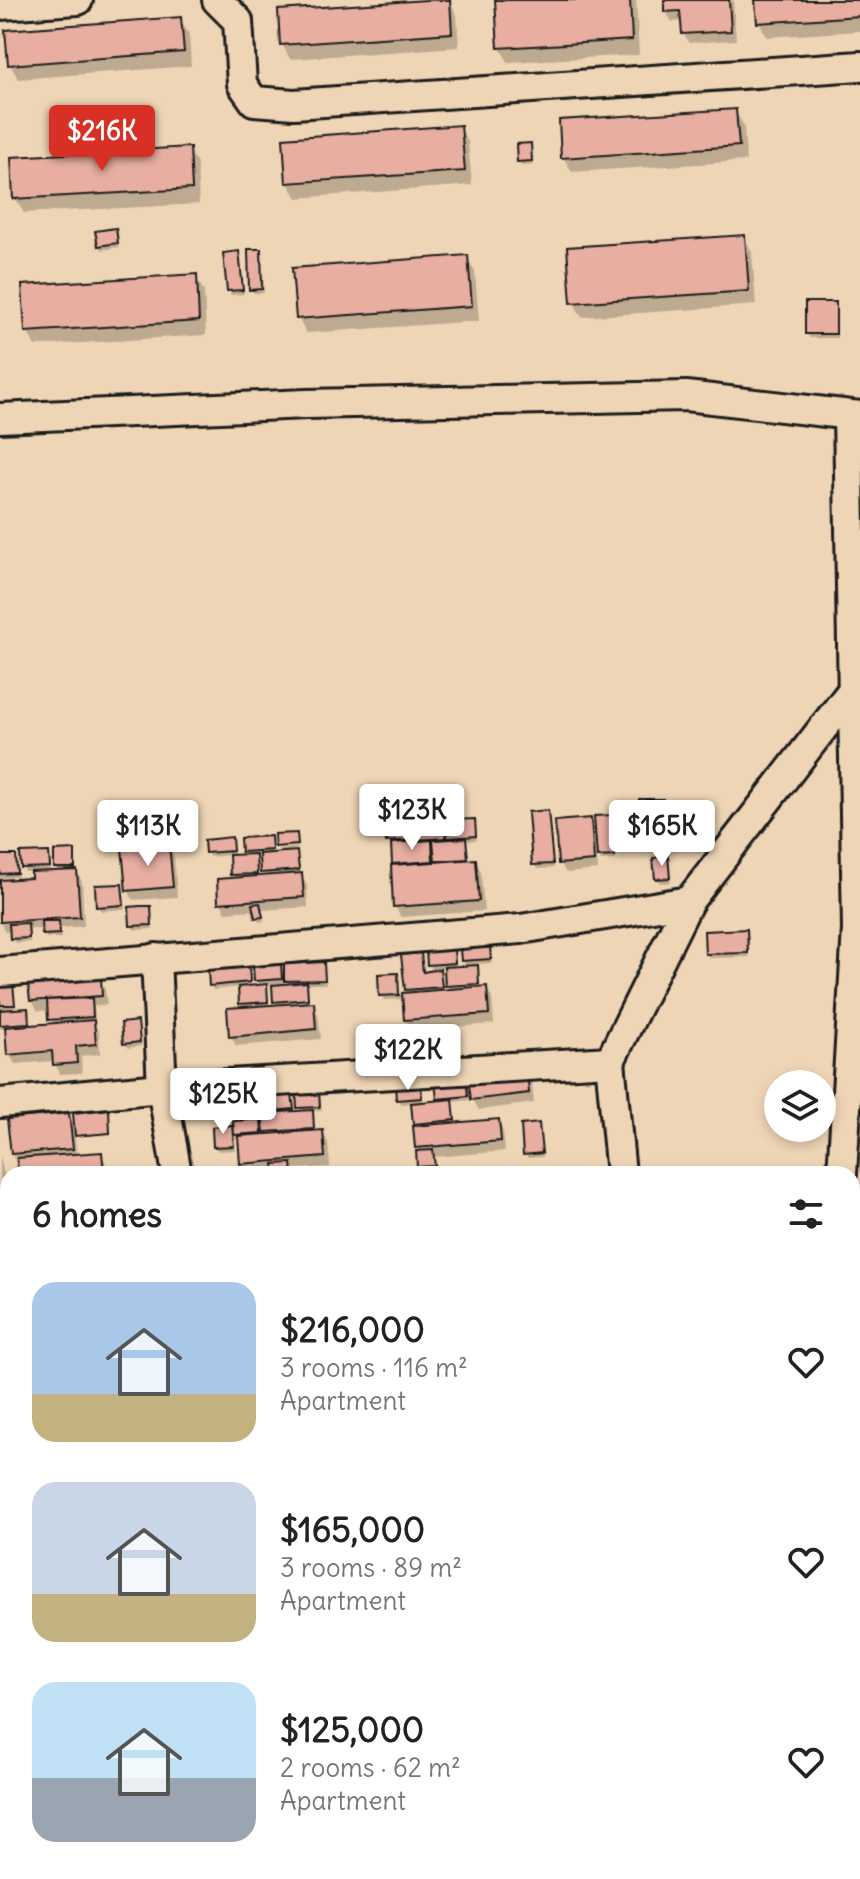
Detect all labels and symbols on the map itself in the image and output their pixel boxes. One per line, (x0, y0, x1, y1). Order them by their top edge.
pin: $216K (46, 105, 158, 173)
pin: $123K (356, 784, 468, 852)
pin: $113K (92, 800, 204, 868)
pin: $165K (606, 800, 718, 868)
pin: $122K (352, 1024, 464, 1092)
pin: $125K (167, 1068, 279, 1136)

